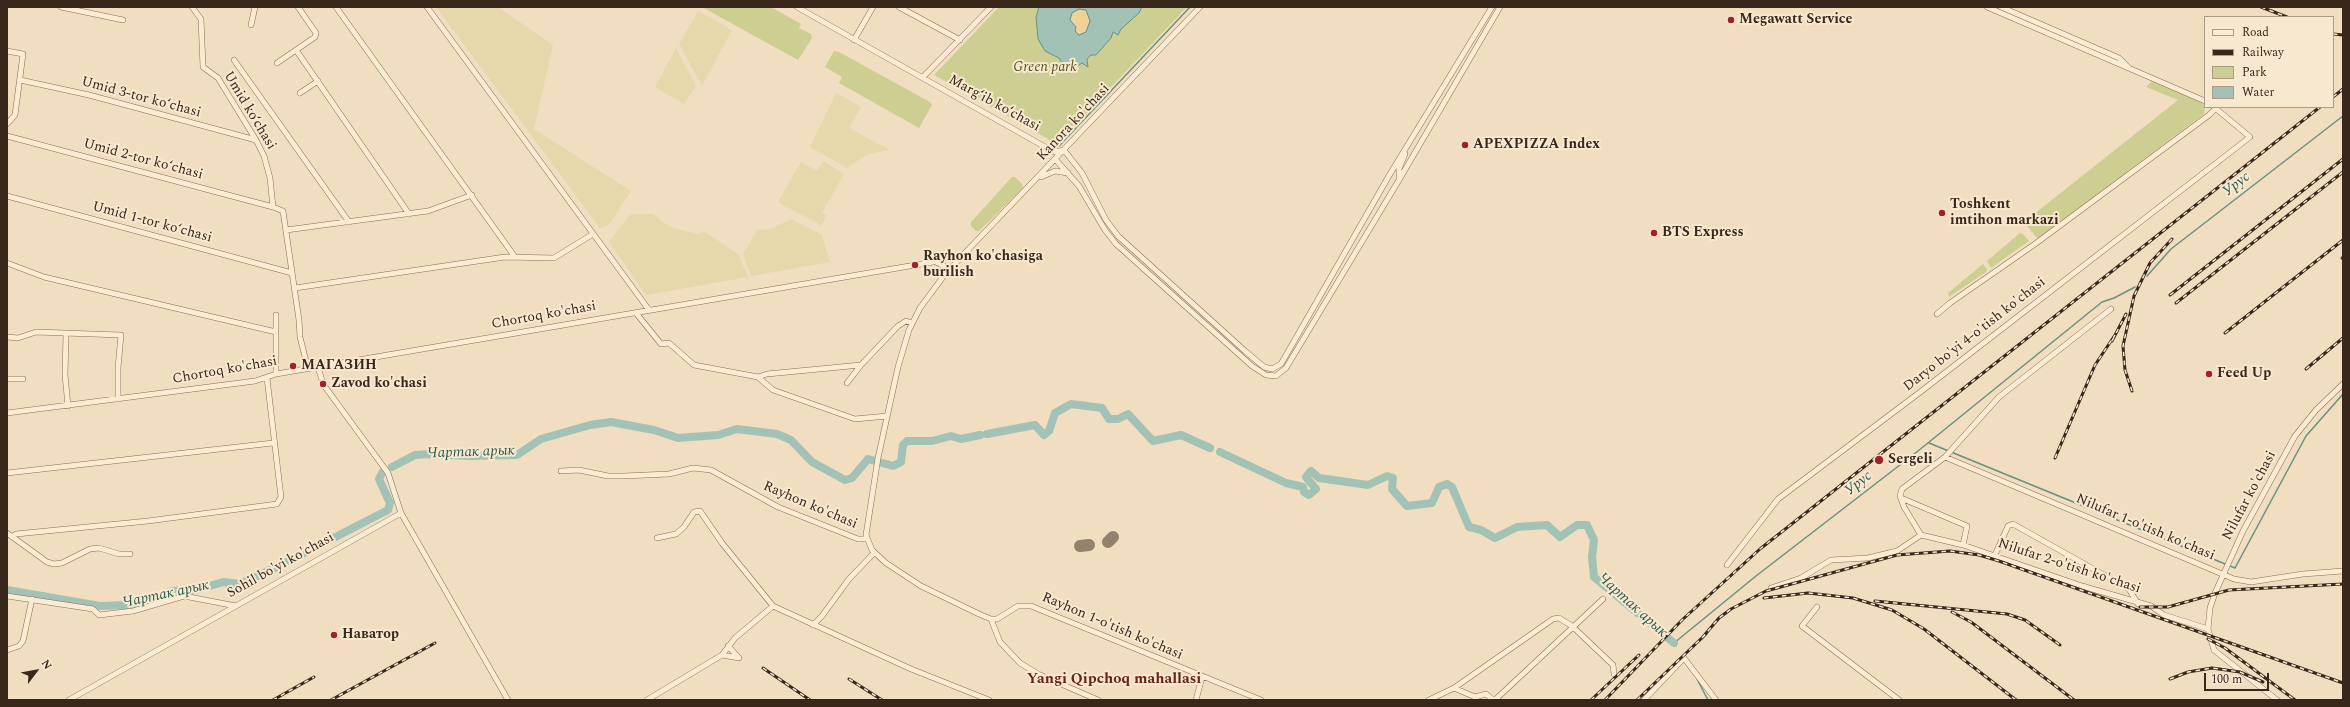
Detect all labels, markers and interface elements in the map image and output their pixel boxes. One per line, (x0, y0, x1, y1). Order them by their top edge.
place label: Megawatt Service (1739, 12, 1852, 28)
marker: Megawatt Service (1726, 15, 1736, 25)
legend (2204, 16, 2334, 108)
text: Road (2242, 23, 2269, 42)
text: Railway (2242, 43, 2284, 62)
park label: Green park (1013, 60, 1077, 76)
text: Park (2242, 63, 2267, 82)
street label: Umid ko‘chasi (219, 69, 279, 153)
street label: Marg‘ib ko‘chasi (945, 72, 1043, 136)
street label: Umid 3-tor koʻchasi (79, 74, 203, 122)
street label: Kanora ko'chasi (1034, 81, 1114, 165)
text: Water (2242, 83, 2274, 102)
street label: Umid 2-tor koʻchasi (81, 136, 205, 184)
place label: APEXPIZZA Index (1473, 137, 1600, 153)
marker: APEXPIZZA Index (1460, 140, 1470, 150)
water label: Урус (2220, 169, 2254, 201)
place label: Toshkent imtihon markazi (1950, 197, 2059, 230)
street label: Umid 1-tor koʻchasi (90, 199, 214, 247)
marker: Toshkent imtihon markazi (1937, 208, 1947, 218)
place label: BTS Express (1662, 225, 1744, 241)
marker: BTS Express (1649, 228, 1659, 238)
place label: Rayhon ko'chasiga burilish (923, 249, 1043, 282)
marker: Rayhon ko'chasiga burilish (910, 260, 920, 270)
street label: Daryo bo'yi 4-o'tish ko'chasi (1901, 274, 2049, 396)
street label: Chortoq ko'chasi (490, 299, 598, 333)
street label: Chortoq ko'chasi (171, 354, 279, 388)
place label: МАГАЗИН (301, 358, 377, 374)
marker: МАГАЗИН (288, 361, 298, 371)
place label: Feed Up (2217, 366, 2271, 382)
marker: Feed Up (2204, 369, 2214, 379)
place label: Zavod ko'chasi (331, 376, 427, 392)
marker: Zavod ko'chasi (318, 379, 328, 389)
water label: Чартак арык (427, 442, 515, 464)
street label: Nilufar ko'chasi (2219, 448, 2281, 544)
place label: Sergeli (1888, 452, 1933, 468)
marker: Sergeli (1873, 454, 1885, 466)
water label: Урус (1842, 468, 1876, 500)
street label: Rayhon ko'chasi (760, 479, 860, 533)
street label: Nilufar 1-o'tish ko'chasi (2073, 491, 2217, 565)
street label: Sohil bo'yi ko'chasi (225, 530, 337, 602)
street label: Nilufar 2-o'tish ko'chasi (1995, 536, 2143, 598)
water label: Чартак арык (1593, 570, 1671, 642)
water label: Чартак арык (121, 577, 211, 613)
street label: Rayhon 1-o'tish ko'chasi (1039, 590, 1185, 664)
place label: Наватор (342, 627, 399, 643)
marker: Наватор (329, 630, 339, 640)
north arrow (16, 651, 56, 691)
text: N (37, 656, 56, 673)
scale bar (2206, 665, 2271, 691)
text: 100 m (2211, 670, 2242, 689)
district label: Yangi Qipchoq mahallasi (1027, 671, 1201, 689)

